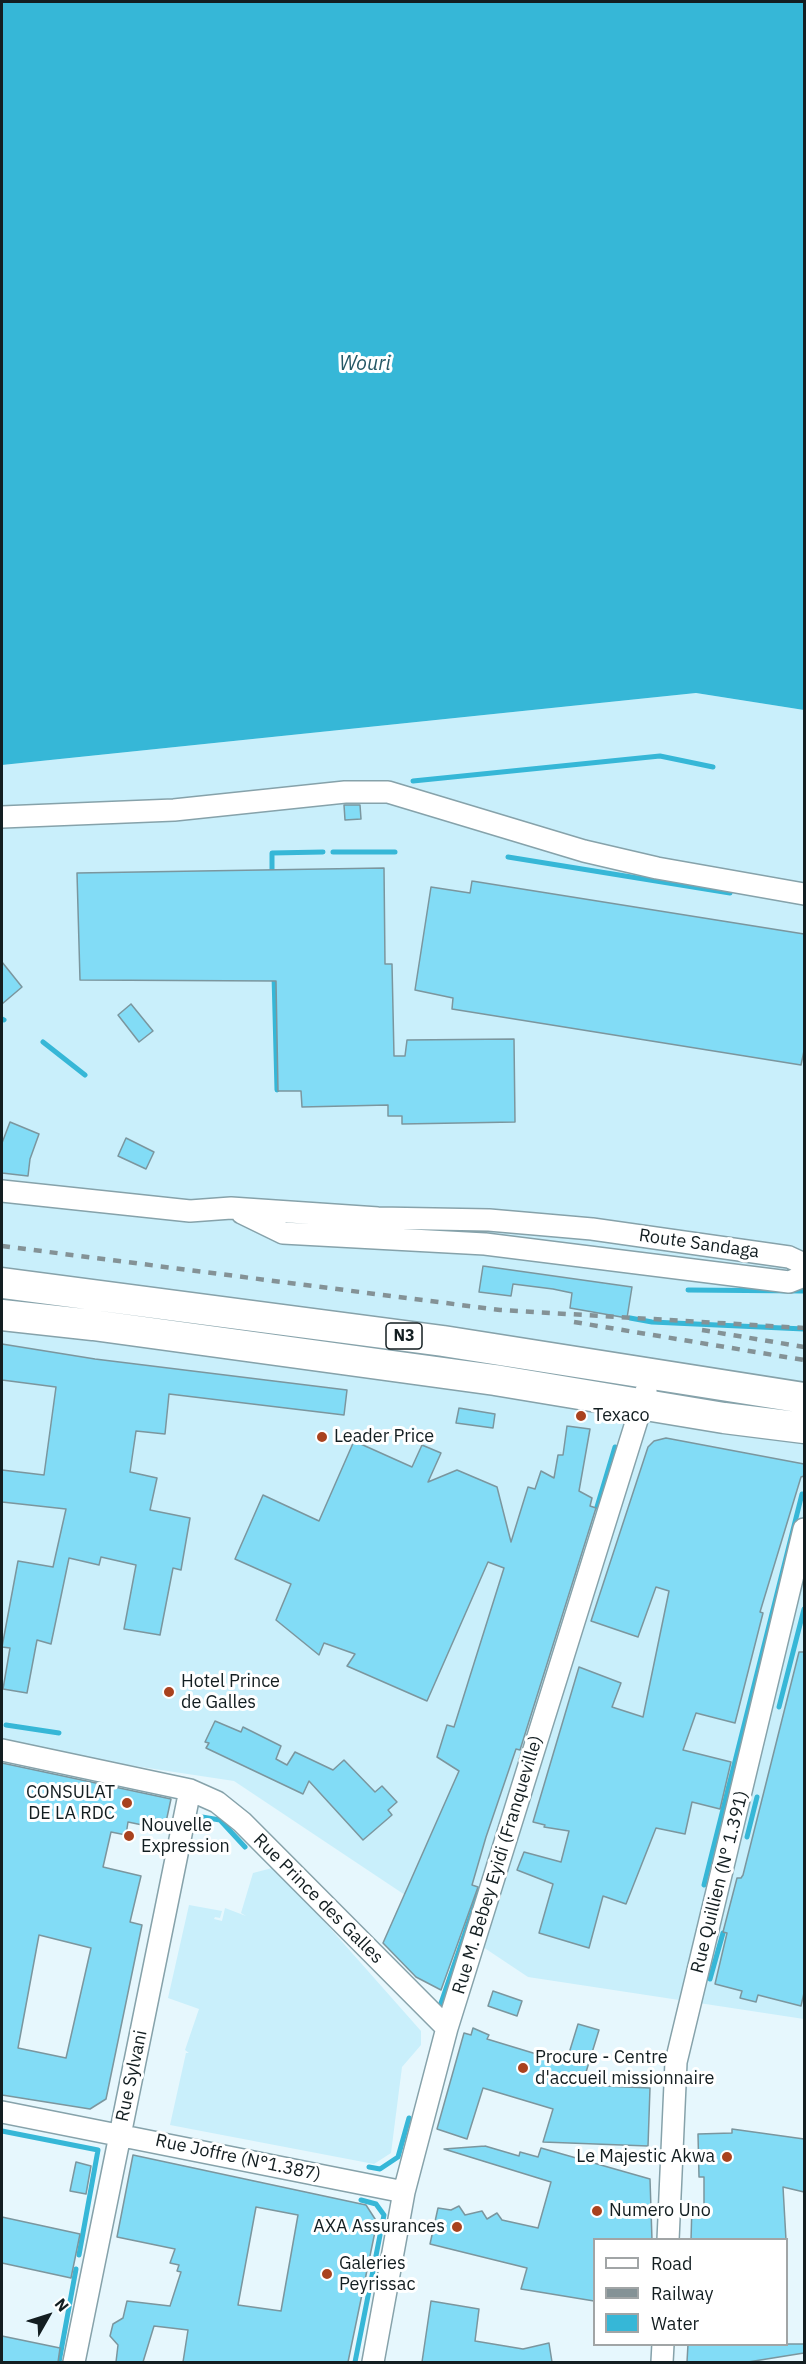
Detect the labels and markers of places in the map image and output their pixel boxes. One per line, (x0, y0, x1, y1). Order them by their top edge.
place label: Texaco (593, 1405, 650, 1427)
marker: Texaco (574, 1409, 588, 1423)
place label: Leader Price (334, 1426, 434, 1448)
marker: Leader Price (315, 1430, 329, 1444)
place label: Hotel Prince de Galles (181, 1671, 280, 1714)
marker: Hotel Prince de Galles (162, 1685, 176, 1699)
place label: CONSULAT DE LA RDC (26, 1782, 115, 1824)
marker: CONSULAT DE LA RDC (120, 1796, 134, 1810)
place label: Nouvelle Expression (141, 1815, 230, 1858)
marker: Nouvelle Expression (122, 1829, 136, 1843)
place label: Procure - Centre d'accueil missionnaire (535, 2047, 714, 2090)
marker: Procure - Centre d'accueil missionnaire (516, 2061, 530, 2075)
place label: Le Majestic Akwa (576, 2146, 715, 2168)
marker: Le Majestic Akwa (720, 2150, 734, 2164)
place label: Numero Uno (609, 2200, 711, 2222)
marker: Numero Uno (590, 2204, 604, 2218)
place label: AXA Assurances (313, 2216, 445, 2238)
marker: AXA Assurances (450, 2220, 464, 2234)
place label: Galeries Peyrissac (339, 2253, 416, 2296)
marker: Galeries Peyrissac (320, 2267, 334, 2281)

